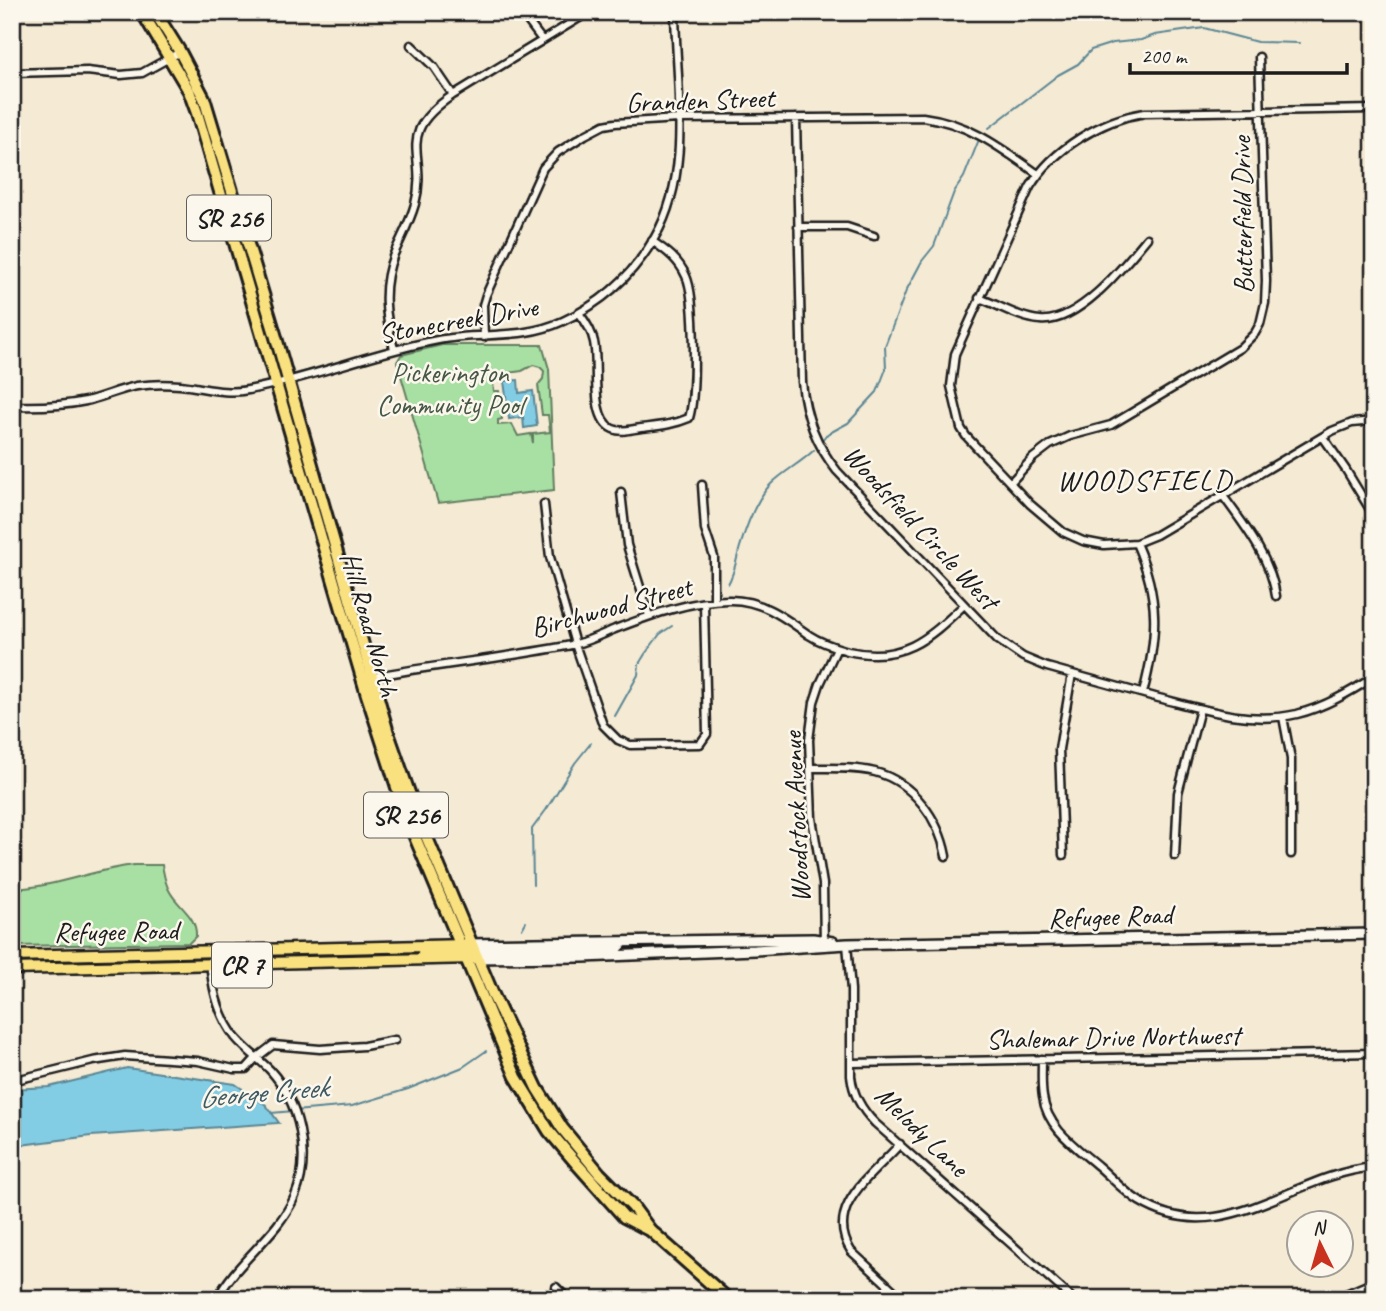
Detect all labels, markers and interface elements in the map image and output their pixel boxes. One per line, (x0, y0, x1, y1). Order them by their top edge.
scale bar (1130, 32, 1348, 76)
text: 200 m (1141, 43, 1188, 69)
street label: Granden Street (625, 80, 777, 120)
street label: Butterfield Drive (1223, 134, 1261, 294)
road number: SR 256 (187, 196, 271, 240)
street label: Stonecreek Drive (376, 288, 542, 351)
park label: Pickerington Community Pool (377, 355, 528, 422)
street label: Woodsfield Circle West (836, 437, 1009, 619)
district label: WOODSFIELD (1057, 461, 1234, 499)
street label: Hill Road North (333, 548, 407, 700)
street label: Birchwood Street (527, 568, 698, 645)
street label: Woodstock Avenue (774, 729, 818, 903)
road number: SR 256 (364, 792, 448, 838)
street label: Refugee Road (1047, 896, 1177, 936)
street label: Refugee Road (54, 912, 182, 950)
road number: CR 7 (212, 942, 272, 988)
street label: Shalemar Drive Northwest (986, 1017, 1244, 1057)
water label: George Creek (197, 1067, 334, 1117)
street label: Melody Lane (868, 1078, 977, 1185)
north arrow (1284, 1210, 1354, 1280)
text: N (1312, 1215, 1329, 1241)

